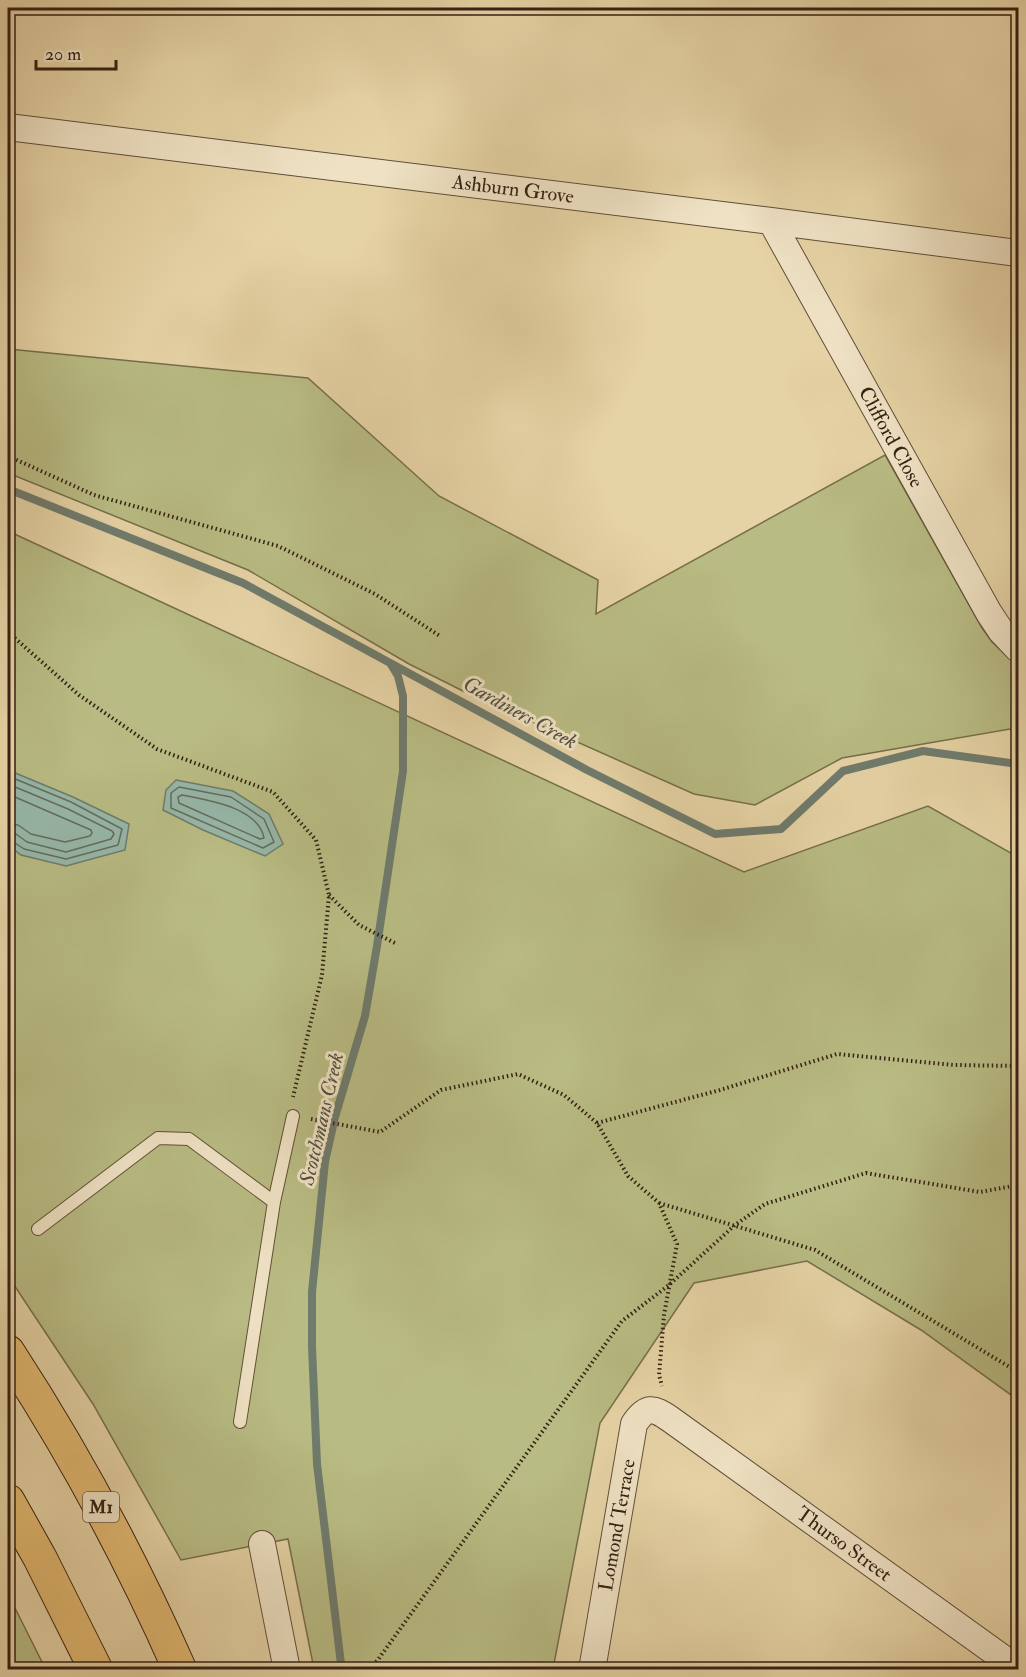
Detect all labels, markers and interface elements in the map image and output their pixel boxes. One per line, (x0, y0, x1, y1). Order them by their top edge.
scale bar (36, 33, 116, 71)
text: 20 m (45, 43, 81, 66)
street label: Ashburn Grove (450, 169, 575, 209)
street label: Clifford Close (853, 382, 929, 492)
water label: Gardiners Creek (458, 671, 582, 755)
water label: Scotchmans Creek (293, 1050, 350, 1189)
street label: Lomond Terrace (593, 1457, 641, 1593)
road number: M1 (83, 1492, 119, 1522)
street label: Thurso Street (791, 1501, 897, 1587)

